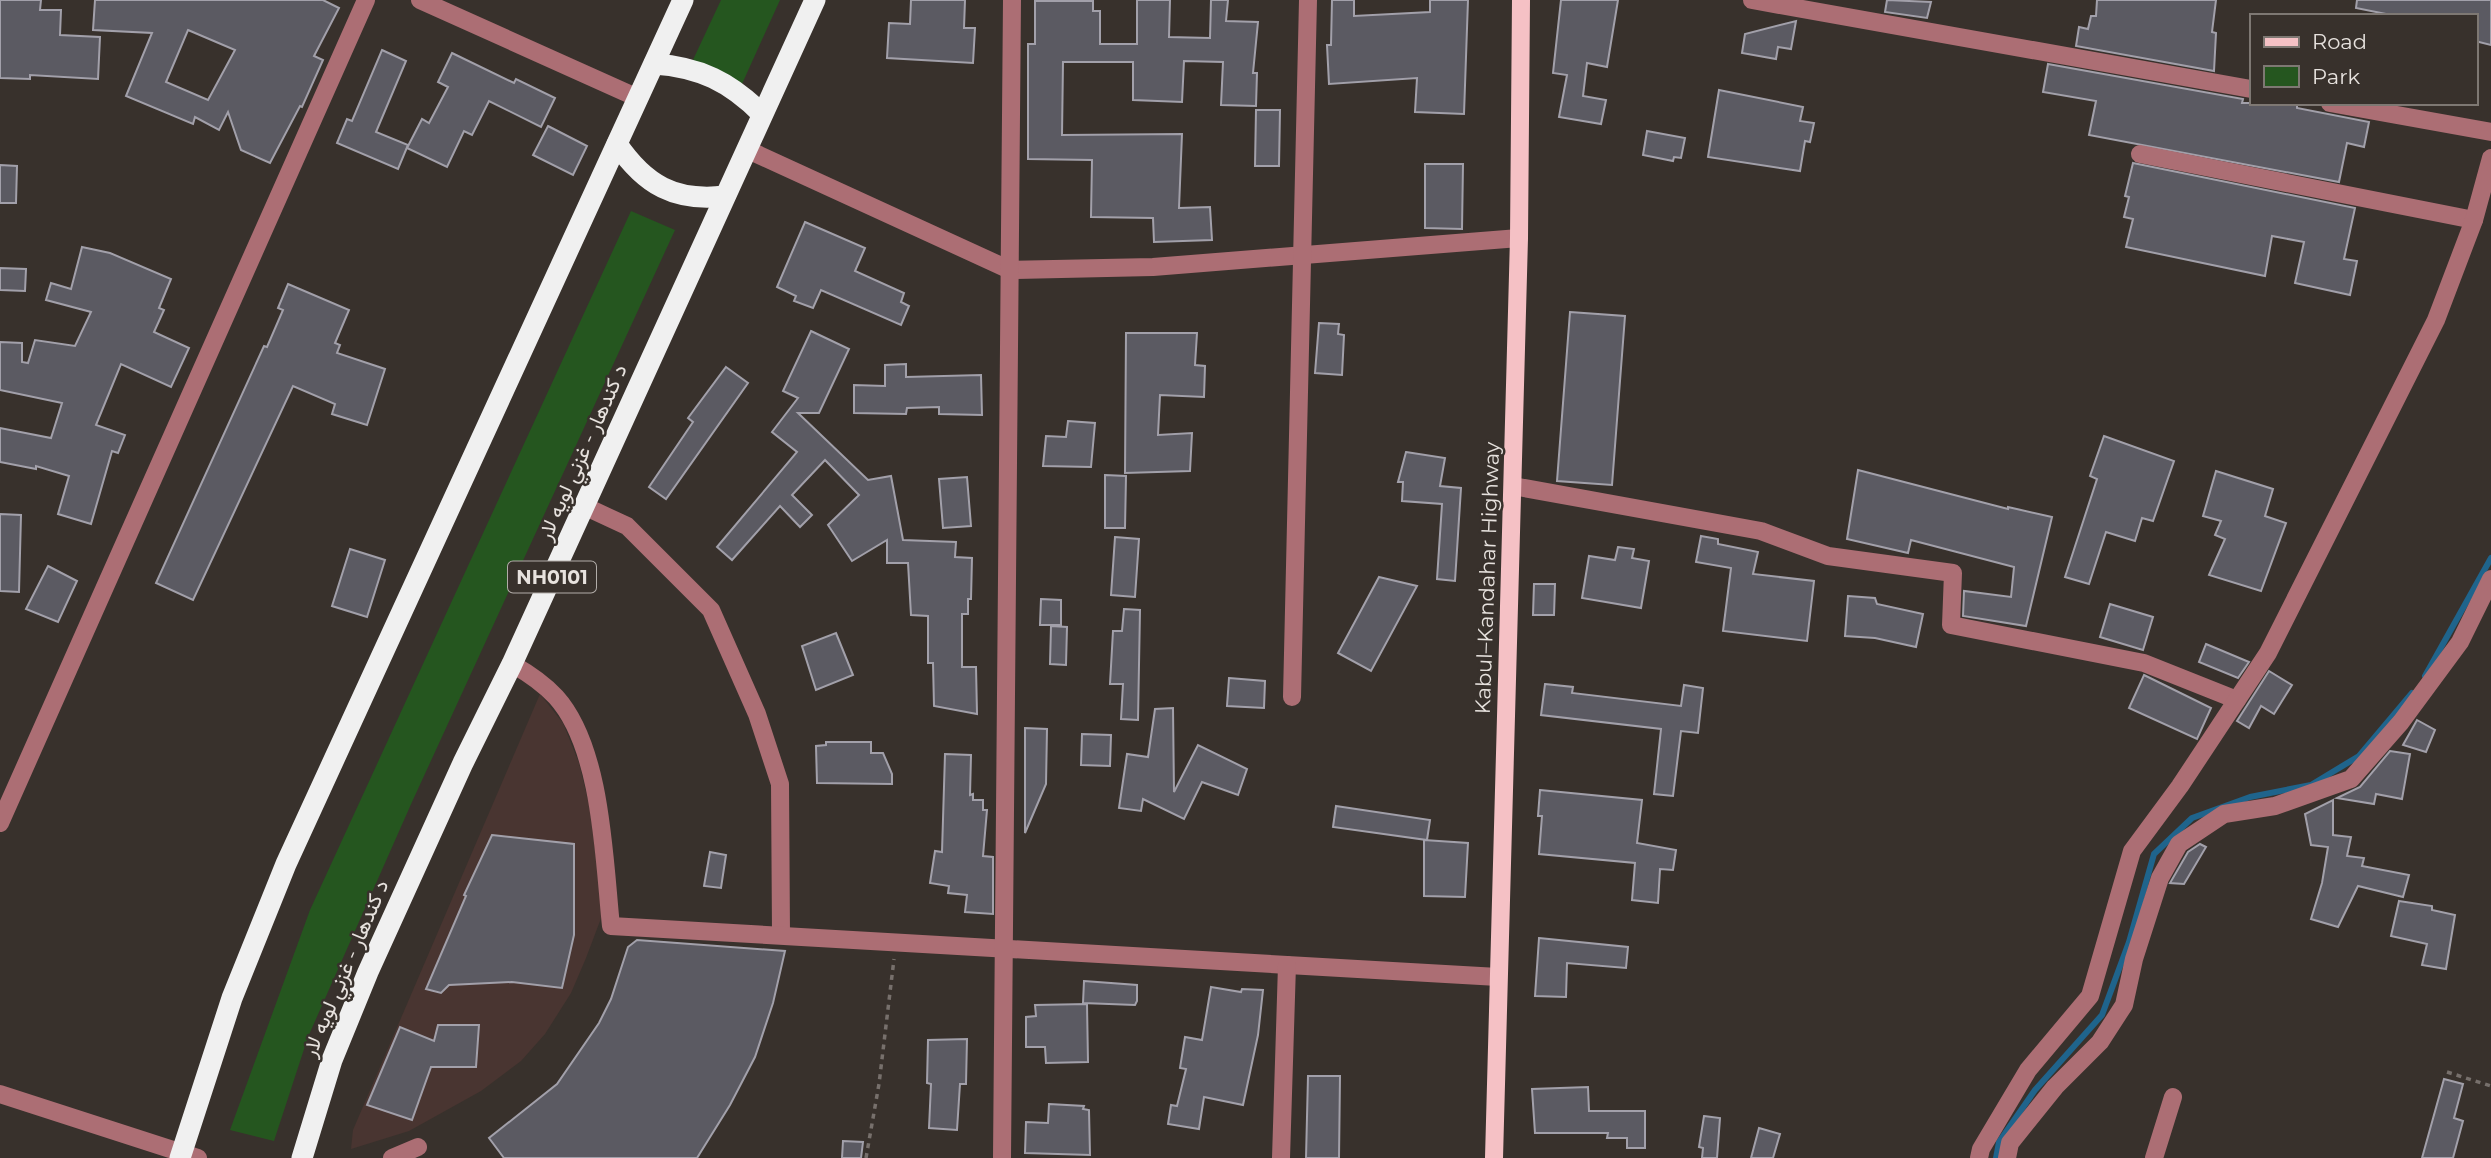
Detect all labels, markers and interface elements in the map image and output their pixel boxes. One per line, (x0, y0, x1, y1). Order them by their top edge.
legend (2250, 14, 2477, 105)
text: Road (2312, 29, 2367, 54)
text: Park (2312, 64, 2360, 89)
street label: د کندهار - غزني لويه لار (532, 360, 637, 547)
street label: Kabul–Kandahar Highway (1470, 441, 1504, 715)
road number: NH0101 (508, 562, 596, 592)
street label: د کندهار - غزني لويه لار (296, 876, 398, 1063)

